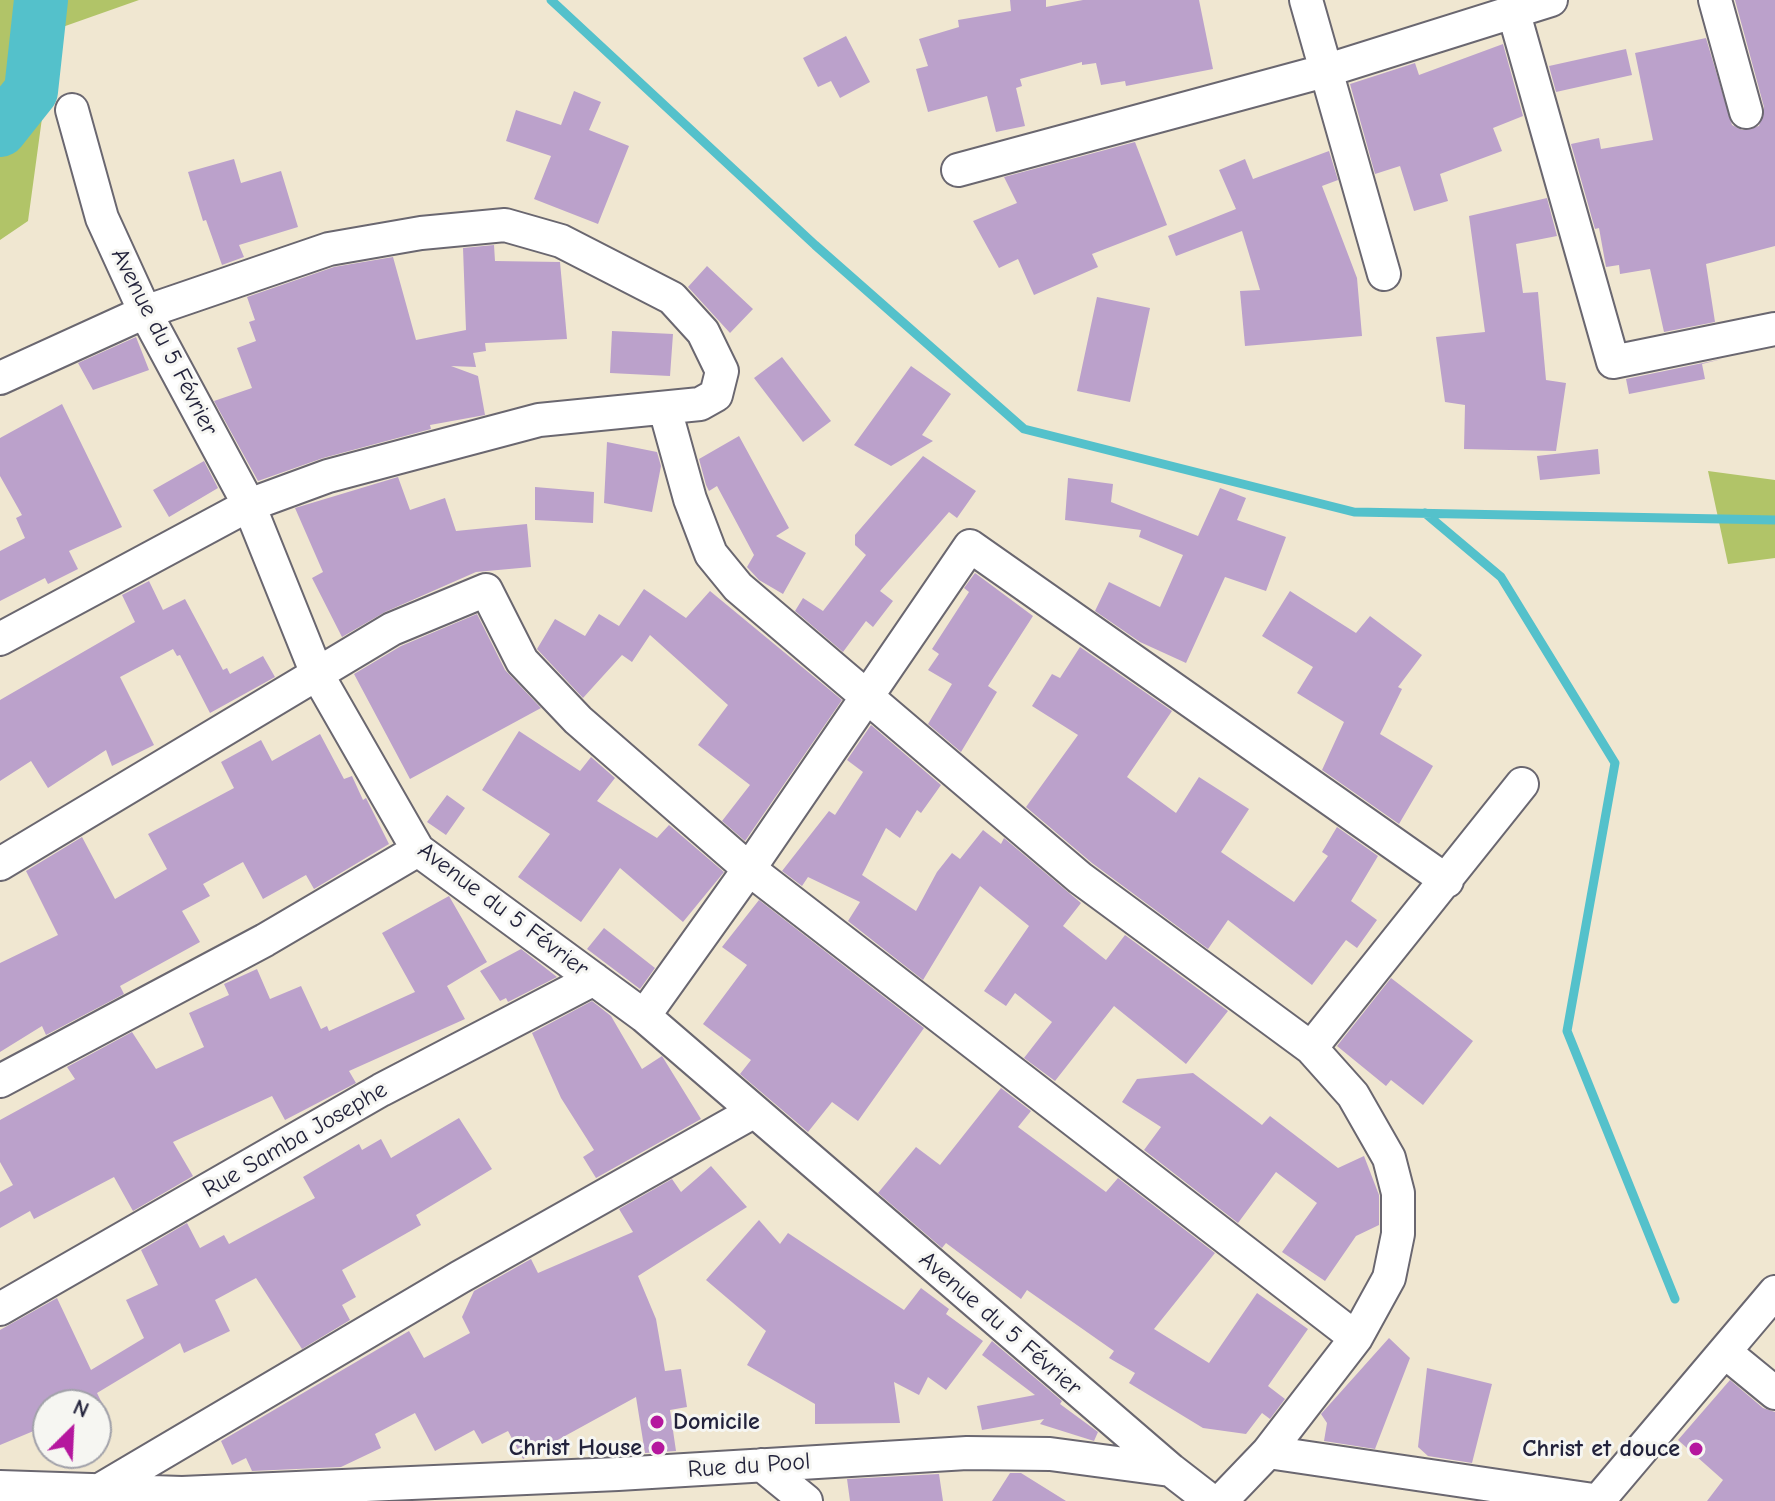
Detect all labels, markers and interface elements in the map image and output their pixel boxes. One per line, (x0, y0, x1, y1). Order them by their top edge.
street label: Avenue du 5 Février (104, 244, 224, 440)
street label: Avenue du 5 Février (412, 836, 594, 984)
street label: Rue Samba Josephe (198, 1075, 392, 1205)
street label: Avenue du 5 Février (913, 1245, 1087, 1403)
north arrow (32, 1389, 112, 1469)
text: N (69, 1394, 93, 1424)
place label: Domicile (673, 1408, 760, 1436)
marker: Domicile (648, 1413, 666, 1431)
place label: Christ House (509, 1434, 642, 1462)
place label: Christ et douce (1522, 1435, 1680, 1463)
marker: Christ House (649, 1439, 667, 1457)
marker: Christ et douce (1687, 1440, 1705, 1458)
street label: Rue du Pool (687, 1447, 811, 1485)

